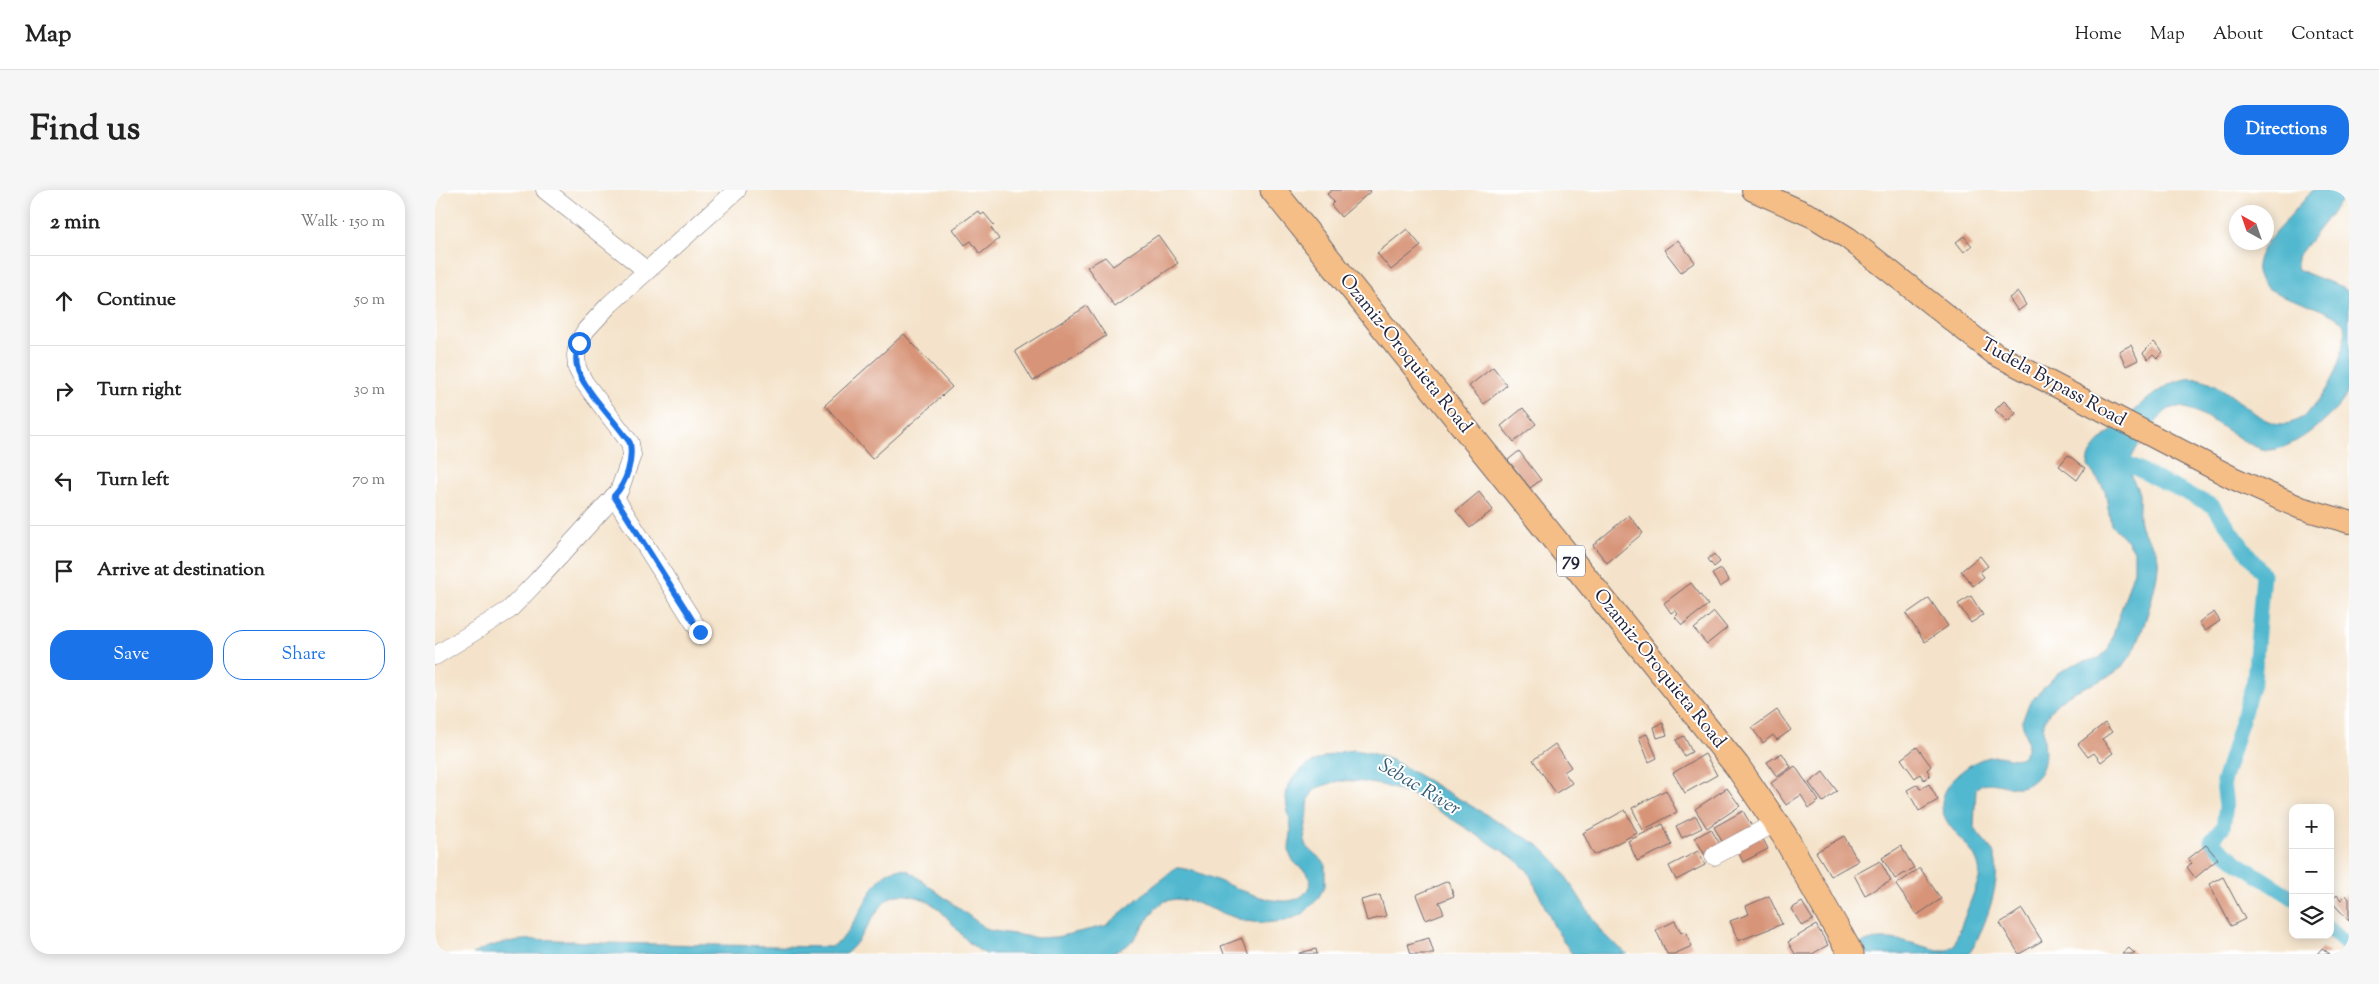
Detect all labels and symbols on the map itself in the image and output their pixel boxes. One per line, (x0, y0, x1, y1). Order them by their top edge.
north arrow (2229, 205, 2274, 250)
street label: Ozamiz-Oroquieta Road (1332, 269, 1478, 440)
route start (568, 332, 591, 355)
street label: Tudela Bypass Road (1975, 332, 2131, 434)
road number: 79 (1557, 546, 1585, 576)
street label: Ozamiz-Oroquieta Road (1586, 584, 1732, 755)
route end (689, 621, 712, 644)
water label: Sebac River (1372, 752, 1466, 824)

